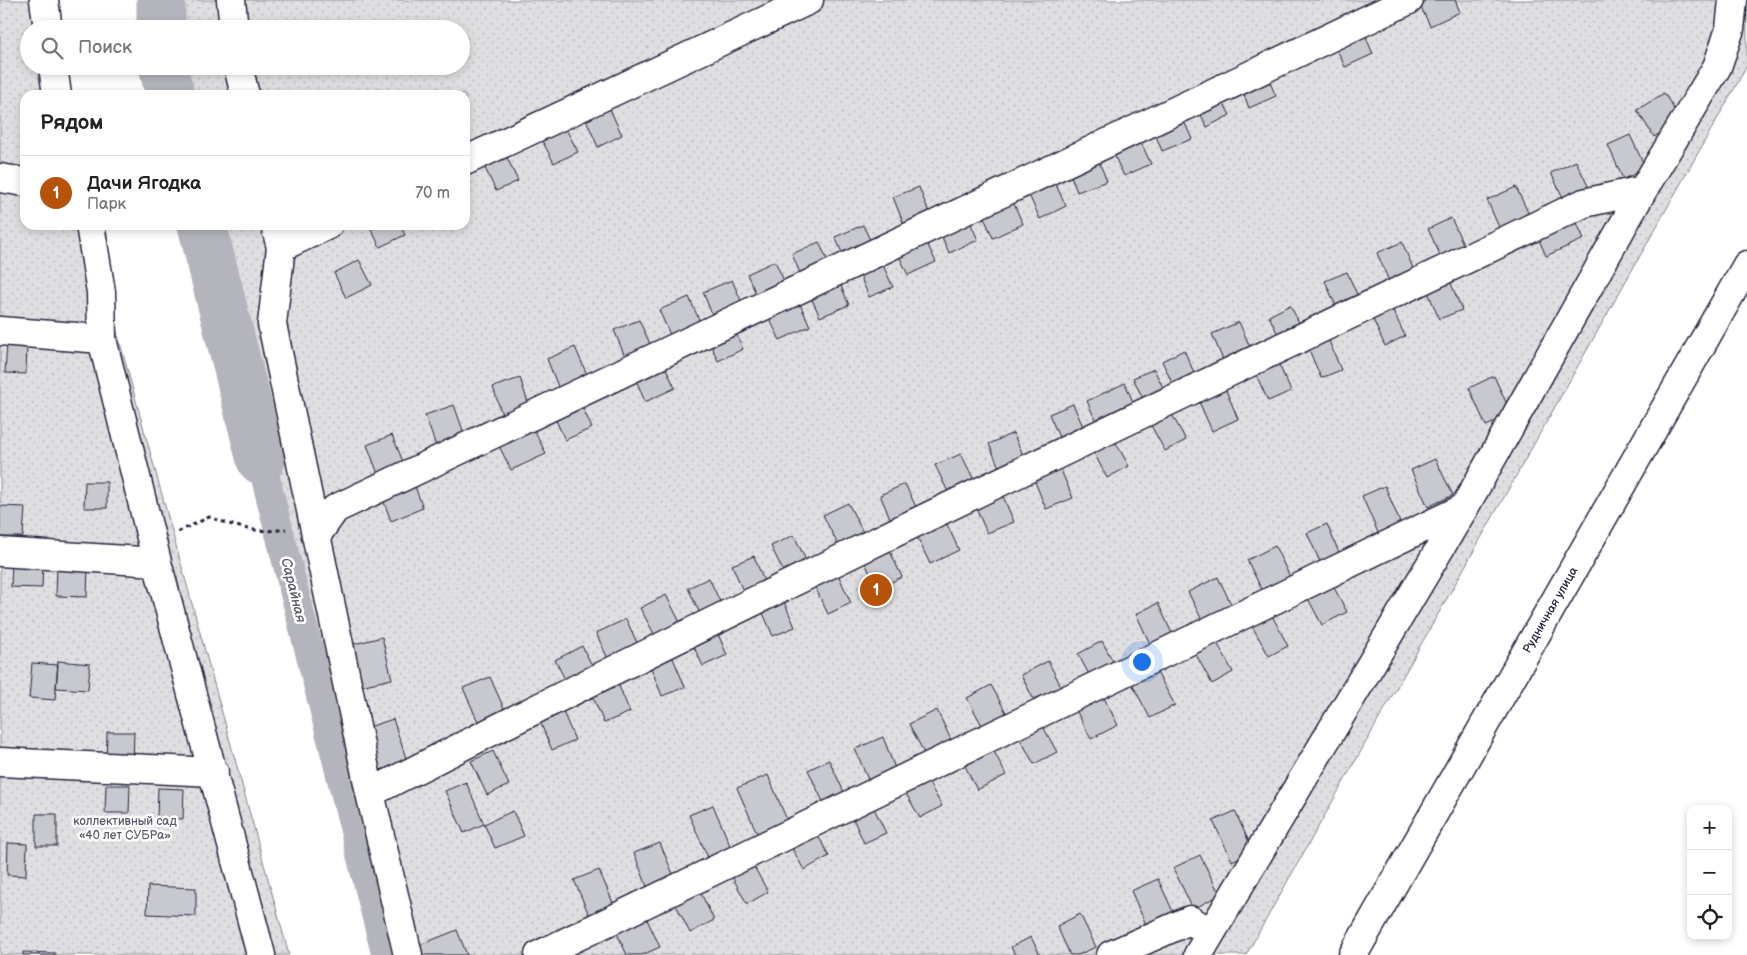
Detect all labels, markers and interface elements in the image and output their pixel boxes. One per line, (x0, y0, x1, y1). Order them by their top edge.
search box (20, 20, 470, 75)
icon: search (38, 34, 66, 62)
text: Поиск (78, 36, 132, 59)
text: Рядом (40, 110, 103, 135)
text: Дачи Ягодка (87, 172, 201, 195)
text: 1 (53, 184, 59, 203)
text: 70 m (415, 184, 450, 203)
text: Парк (87, 195, 126, 214)
water label: Сарайная (277, 556, 310, 624)
street label: Рудничная улица (1520, 564, 1581, 656)
pin: 1 (860, 571, 892, 609)
your location (1129, 649, 1155, 675)
map controls (1687, 805, 1732, 940)
button: + (1687, 805, 1732, 850)
park label: коллективный сад «40 лет СУБРа» (73, 814, 177, 843)
button: − (1687, 850, 1732, 895)
button: locate (1687, 895, 1732, 940)

